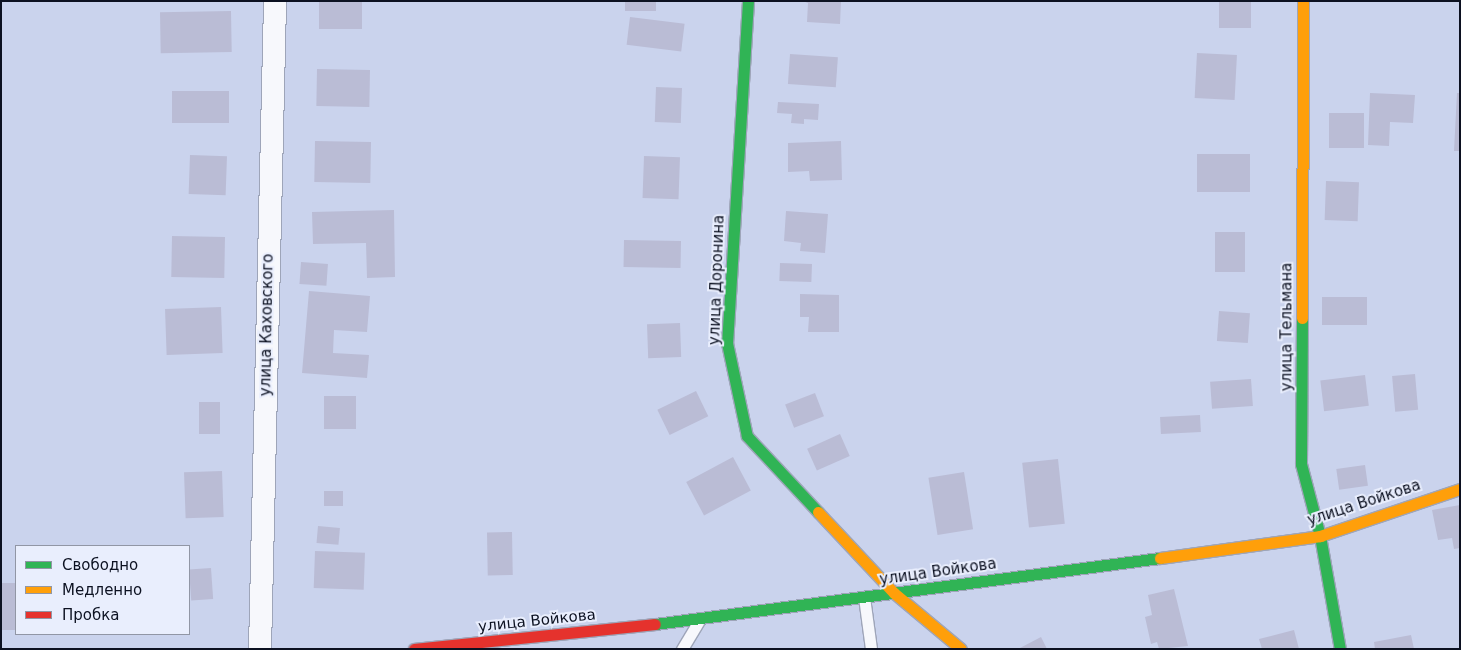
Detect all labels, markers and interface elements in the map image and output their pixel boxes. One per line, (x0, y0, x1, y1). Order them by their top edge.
street label: улица Доронина (706, 214, 728, 346)
street label: улица Каховского (257, 254, 277, 396)
street label: улица Тельмана (1278, 263, 1296, 391)
street label: улица Войкова (1305, 476, 1423, 530)
legend (15, 545, 190, 635)
street label: улица Войкова (878, 555, 998, 589)
text: Свободно (62, 556, 138, 574)
text: Медленно (62, 581, 142, 599)
text: Пробка (62, 606, 119, 624)
street label: улица Войкова (477, 606, 597, 636)

